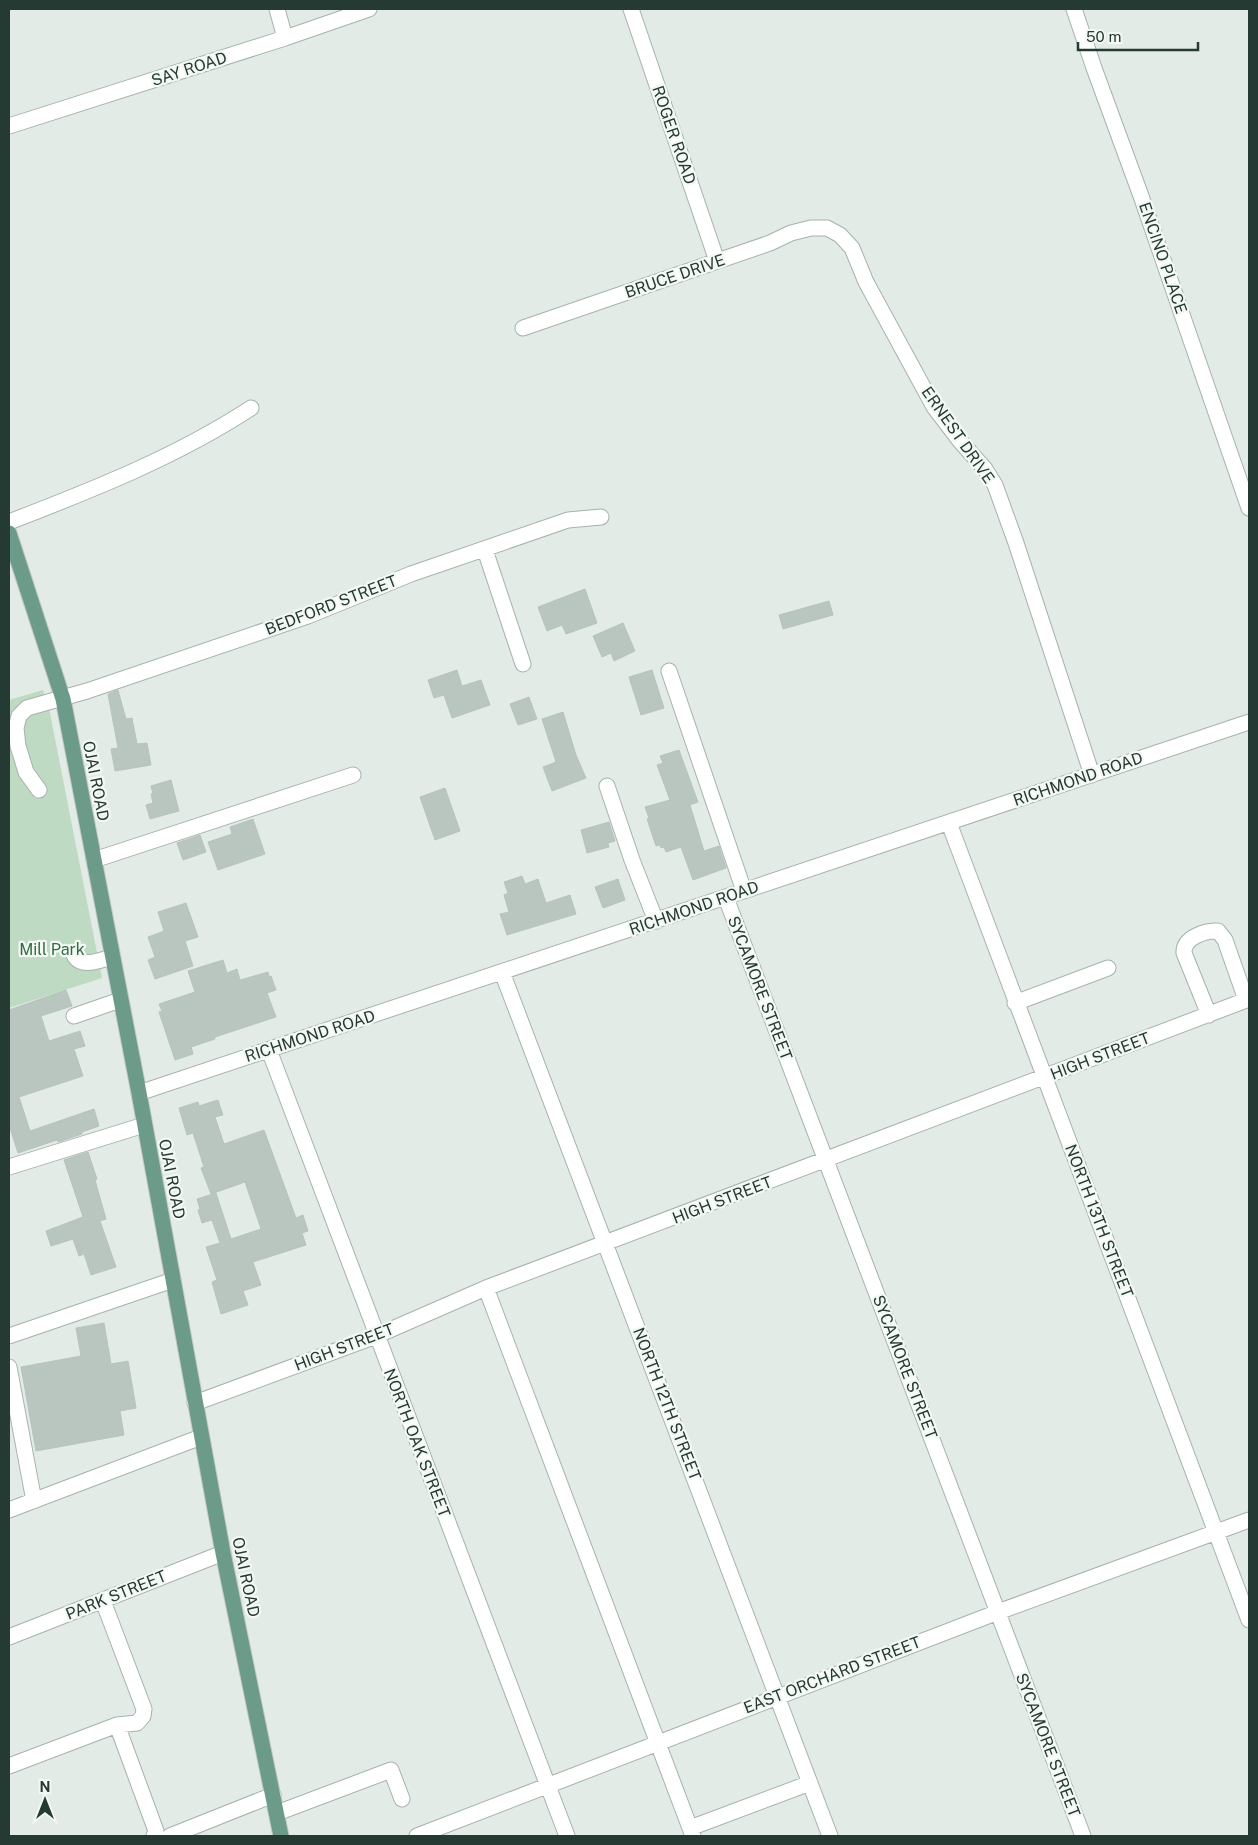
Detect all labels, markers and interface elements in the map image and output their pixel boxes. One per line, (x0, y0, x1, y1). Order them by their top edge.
scale bar (1078, 20, 1198, 52)
text: 50 m (1086, 28, 1121, 45)
street label: SAY ROAD (149, 48, 229, 90)
street label: ROGER ROAD (648, 83, 700, 187)
street label: ENCINO PLACE (1135, 200, 1191, 316)
street label: BRUCE DRIVE (622, 250, 728, 302)
street label: ERNEST DRIVE (918, 383, 998, 487)
street label: BEDFORD STREET (262, 571, 400, 639)
street label: OJAI ROAD (79, 739, 113, 823)
street label: RICHMOND ROAD (1011, 748, 1145, 810)
street label: RICHMOND ROAD (627, 877, 761, 939)
street label: SYCAMORE STREET (724, 913, 796, 1063)
park label: Mill Park (19, 940, 85, 959)
street label: RICHMOND ROAD (242, 1006, 378, 1066)
street label: HIGH STREET (1048, 1028, 1153, 1084)
street label: OJAI ROAD (155, 1137, 189, 1221)
street label: NORTH 13TH STREET (1061, 1142, 1137, 1301)
street label: HIGH STREET (670, 1172, 775, 1228)
street label: SYCAMORE STREET (869, 1292, 941, 1442)
street label: HIGH STREET (292, 1319, 397, 1375)
street label: NORTH 12TH STREET (629, 1325, 705, 1484)
street label: NORTH OAK STREET (380, 1366, 454, 1521)
street label: OJAI ROAD (228, 1535, 264, 1619)
street label: PARK STREET (63, 1566, 169, 1624)
street label: EAST ORCHARD STREET (741, 1632, 924, 1718)
street label: SYCAMORE STREET (1012, 1670, 1084, 1820)
north arrow (20, 1775, 70, 1825)
text: N (40, 1779, 50, 1795)

